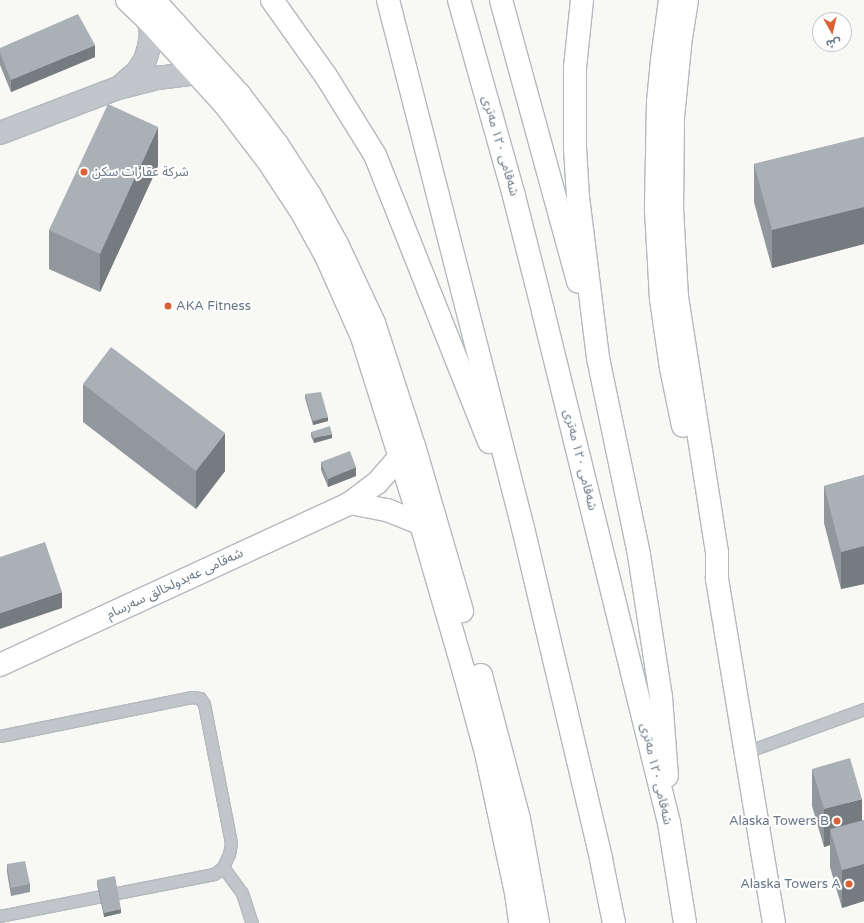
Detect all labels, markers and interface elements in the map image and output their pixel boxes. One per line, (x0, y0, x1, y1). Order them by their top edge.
north arrow (812, 12, 852, 52)
text: ش (825, 36, 842, 51)
street label: شەقامی ١٢٠ مەتری (478, 94, 522, 198)
place label: شركة عقارات سكن (92, 164, 189, 180)
marker: شركة عقارات سكن (79, 167, 89, 177)
place label: AKA Fitness (176, 298, 251, 314)
marker: AKA Fitness (163, 301, 173, 311)
street label: شەقامی ١٢٠ مەتری (560, 408, 600, 512)
street label: شەقامی عەبدولخالق سەرسام (104, 545, 246, 623)
street label: شەقامی ١٢٠ مەتری (637, 722, 675, 826)
place label: Alaska Towers B (729, 813, 829, 829)
marker: Alaska Towers B (832, 816, 842, 826)
place label: Alaska Towers A (740, 876, 841, 892)
marker: Alaska Towers A (844, 879, 854, 889)

